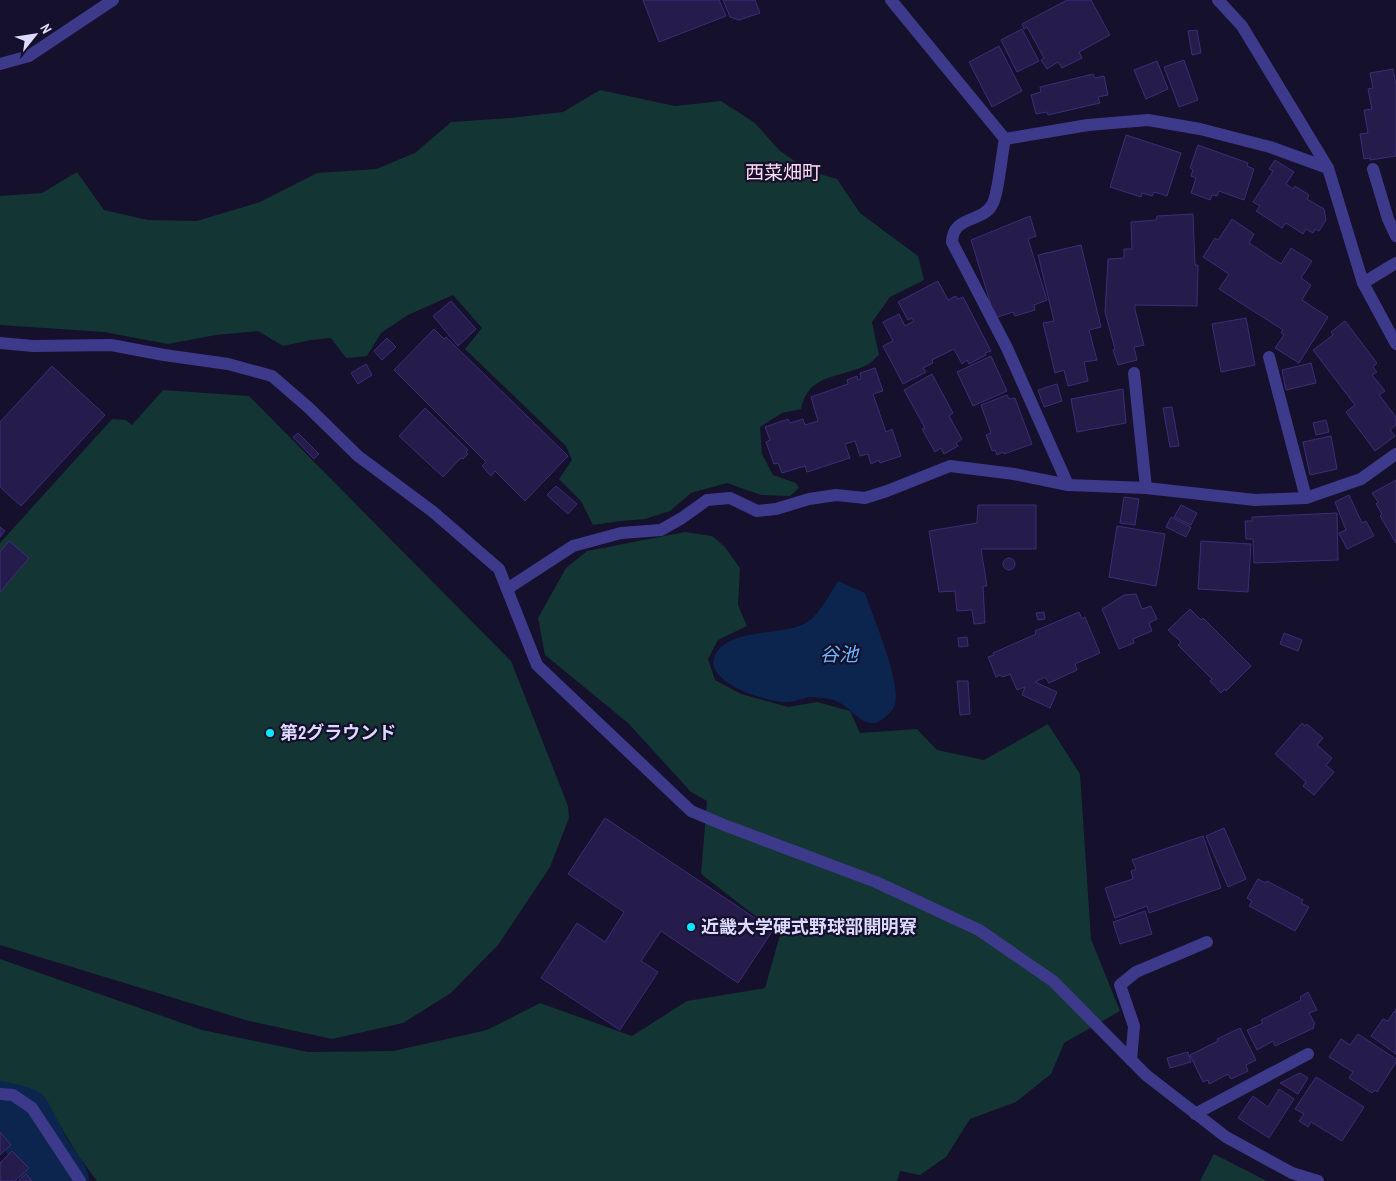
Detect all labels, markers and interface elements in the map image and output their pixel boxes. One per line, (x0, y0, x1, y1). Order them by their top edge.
north arrow (10, 10, 60, 60)
text: N (36, 20, 56, 37)
district label: 西菜畑町 (745, 159, 821, 185)
water label: 谷池 (820, 641, 860, 667)
place label: 第2グラウンド (280, 720, 396, 745)
marker: 第2グラウンド (264, 727, 276, 739)
place label: 近畿大学硬式野球部開明寮 (701, 914, 917, 939)
marker: 近畿大学硬式野球部開明寮 (685, 921, 697, 933)

